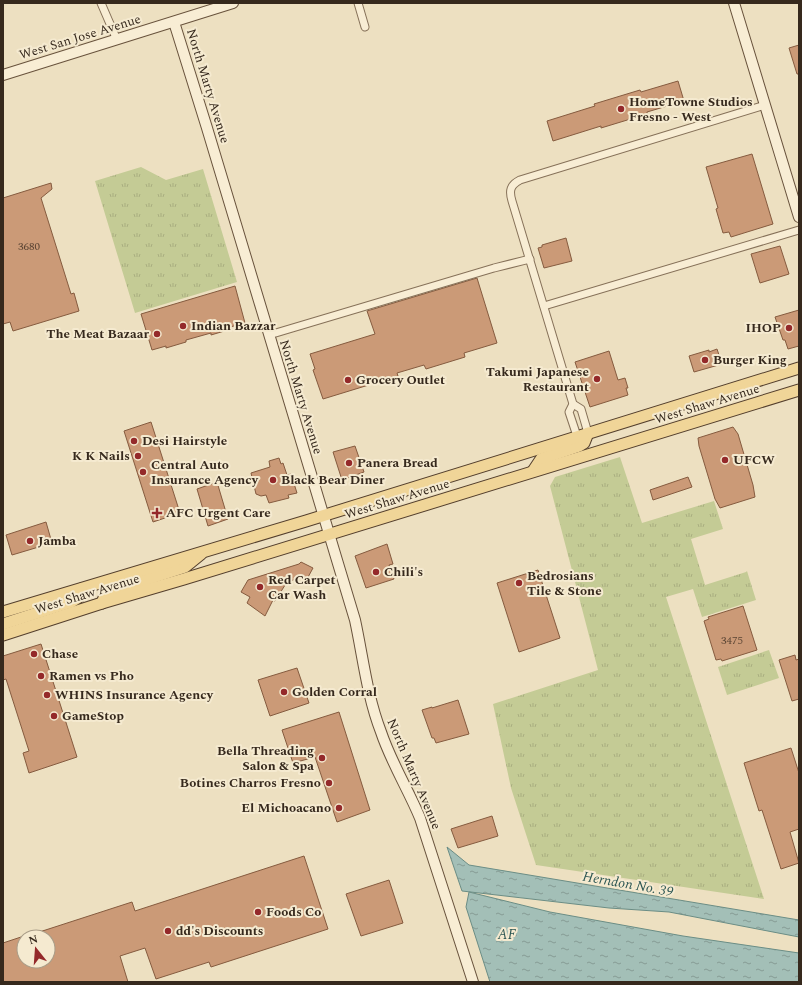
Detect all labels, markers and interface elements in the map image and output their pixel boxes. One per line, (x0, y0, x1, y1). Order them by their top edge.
street label: West San Jose Avenue (17, 9, 143, 65)
street label: North Marty Avenue (181, 26, 235, 146)
place label: HomeTowne Studios Fresno - West (629, 92, 753, 127)
marker: HomeTowne Studios Fresno - West (616, 104, 626, 114)
house number: 3680 (18, 238, 40, 255)
place label: Indian Bazzar (191, 316, 276, 336)
place label: IHOP (746, 318, 781, 338)
marker: Indian Bazzar (178, 321, 188, 331)
marker: IHOP (784, 323, 794, 333)
place label: The Meat Bazaar (46, 324, 149, 344)
marker: The Meat Bazaar (152, 329, 162, 339)
street label: North Marty Avenue (274, 337, 328, 457)
place label: Burger King (713, 350, 787, 370)
marker: Burger King (700, 355, 710, 365)
place label: Takumi Japanese Restaurant (486, 362, 589, 397)
place label: Grocery Outlet (356, 370, 445, 390)
marker: Takumi Japanese Restaurant (592, 374, 602, 384)
marker: Grocery Outlet (343, 375, 353, 385)
street label: West Shaw Avenue (652, 379, 762, 429)
place label: Desi Hairstyle (142, 431, 227, 451)
marker: Desi Hairstyle (129, 436, 139, 446)
place label: K K Nails (72, 446, 130, 466)
place label: UFCW (733, 450, 775, 470)
marker: K K Nails (133, 451, 143, 461)
place label: Panera Bread (357, 453, 438, 473)
place label: Central Auto Insurance Agency (151, 455, 259, 490)
marker: UFCW (720, 455, 730, 465)
marker: Panera Bread (344, 458, 354, 468)
marker: Central Auto Insurance Agency (138, 467, 148, 477)
place label: Black Bear Diner (281, 470, 385, 490)
street label: West Shaw Avenue (342, 474, 452, 524)
marker: Black Bear Diner (268, 475, 278, 485)
place label: AFC Urgent Care (166, 503, 271, 523)
marker: AFC Urgent Care (151, 507, 163, 519)
place label: Jamba (38, 531, 76, 551)
marker: Jamba (25, 536, 35, 546)
place label: Chili's (384, 562, 423, 582)
place label: Bedrosians Tile & Stone (527, 566, 602, 601)
marker: Chili's (371, 567, 381, 577)
street label: West Shaw Avenue (32, 569, 142, 619)
place label: Red Carpet Car Wash (268, 570, 336, 605)
marker: Bedrosians Tile & Stone (514, 578, 524, 588)
marker: Red Carpet Car Wash (255, 582, 265, 592)
house number: 3475 (721, 632, 743, 649)
place label: Chase (42, 644, 78, 664)
marker: Chase (29, 649, 39, 659)
place label: Ramen vs Pho (49, 666, 134, 686)
marker: Ramen vs Pho (36, 671, 46, 681)
place label: Golden Corral (292, 682, 377, 702)
place label: WHINS Insurance Agency (55, 685, 214, 705)
marker: Golden Corral (279, 687, 289, 697)
marker: WHINS Insurance Agency (42, 690, 52, 700)
place label: GameStop (62, 706, 124, 726)
marker: GameStop (49, 711, 59, 721)
street label: North Marty Avenue (382, 715, 446, 833)
place label: Bella Threading Salon & Spa (217, 741, 314, 776)
marker: Bella Threading Salon & Spa (317, 753, 327, 763)
place label: Botines Charros Fresno (180, 773, 321, 793)
marker: Botines Charros Fresno (324, 778, 334, 788)
place label: El Michoacano (241, 798, 331, 818)
marker: El Michoacano (334, 803, 344, 813)
water label: Herndon No. 39 (581, 866, 675, 902)
place label: Foods Co (266, 902, 321, 922)
marker: Foods Co (253, 907, 263, 917)
place label: dd's Discounts (176, 921, 264, 941)
water label: AF (497, 924, 517, 945)
marker: dd's Discounts (163, 926, 173, 936)
north arrow (16, 929, 56, 969)
text: N (26, 930, 40, 949)

